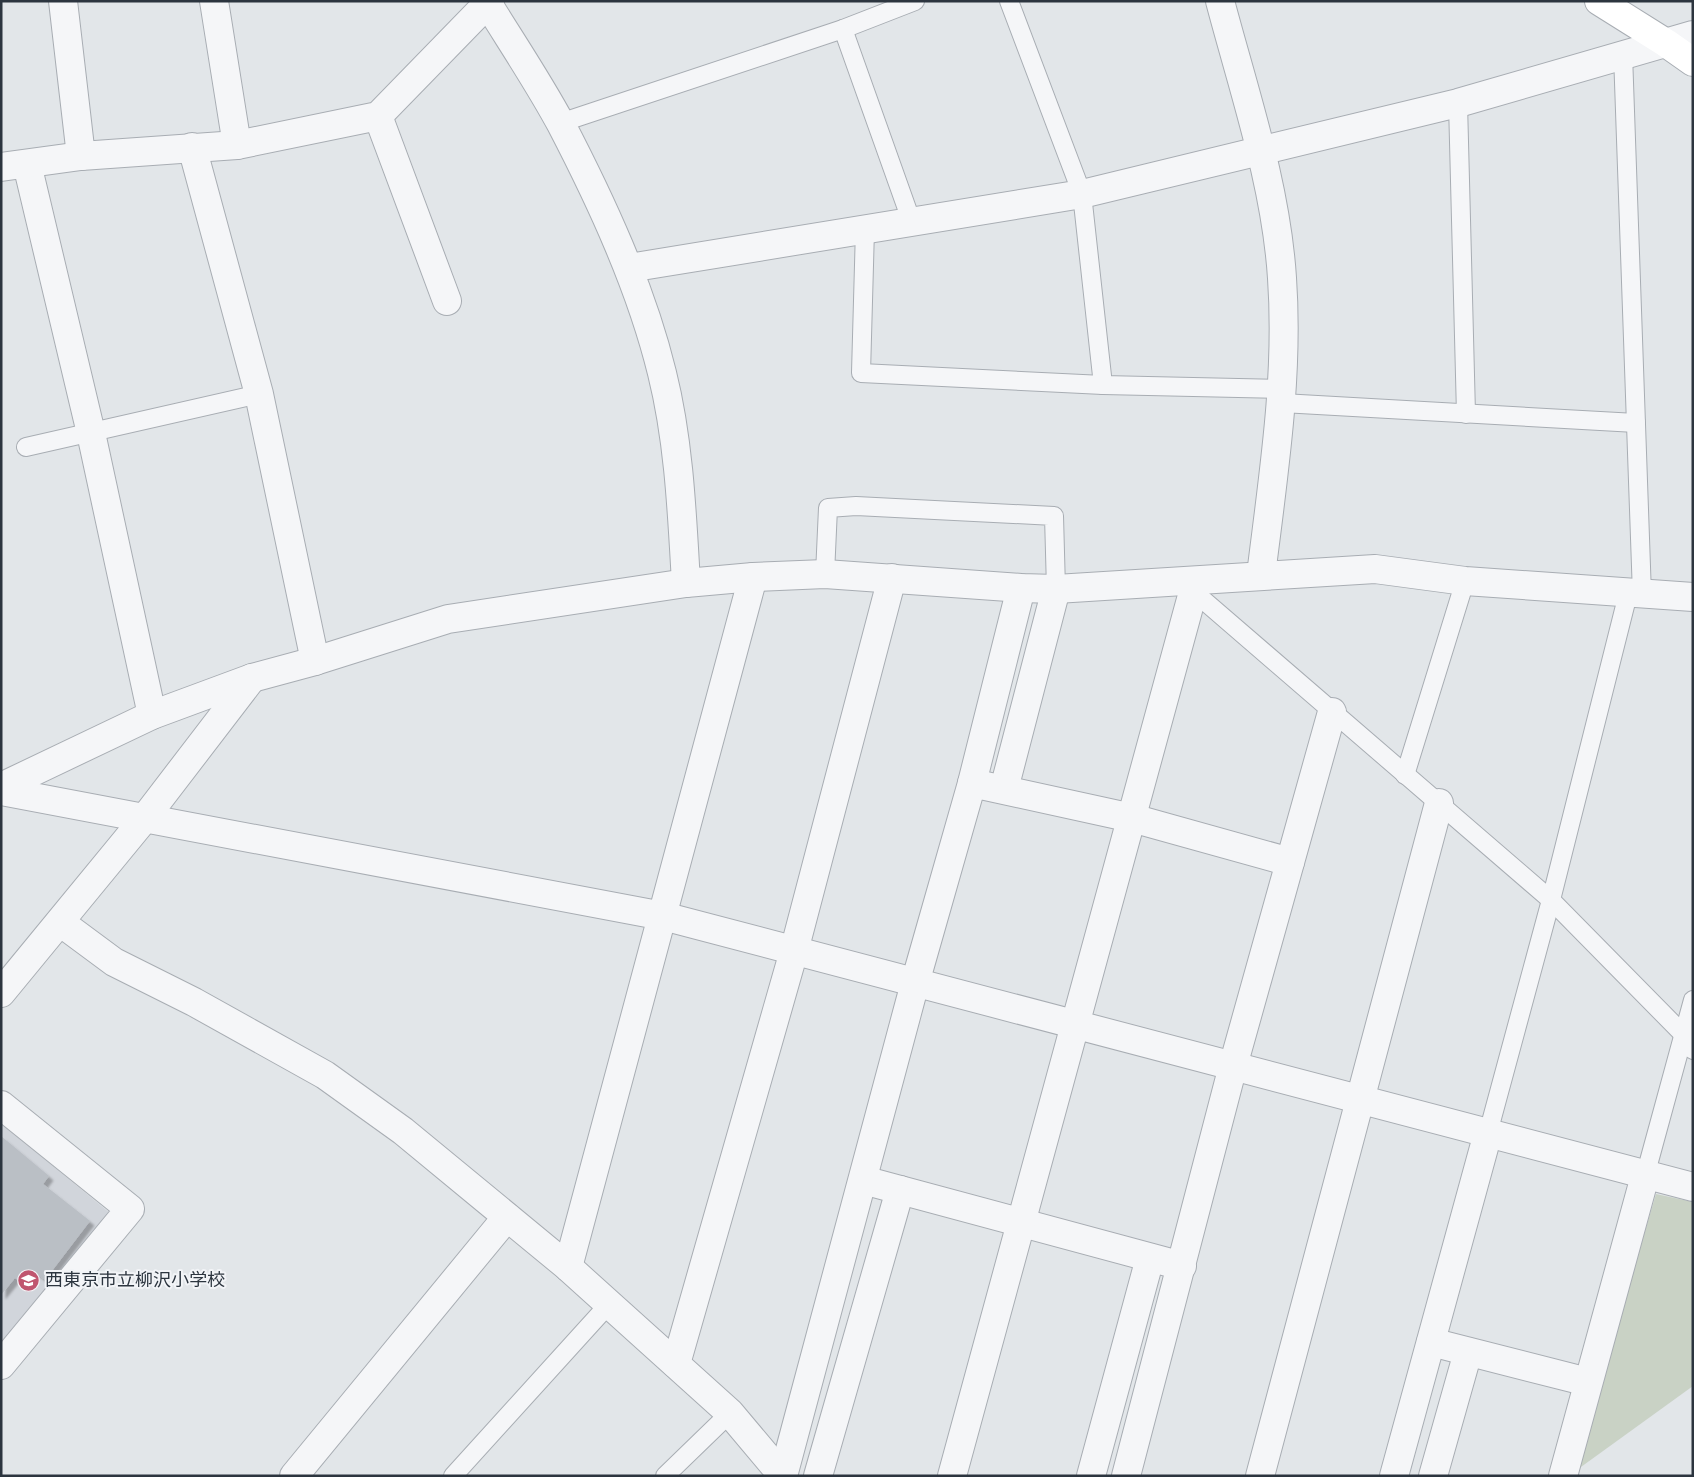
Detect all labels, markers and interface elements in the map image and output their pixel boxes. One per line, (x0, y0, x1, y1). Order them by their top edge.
school or university icon: 西東京市立柳沢小学校 (17, 1268, 41, 1292)
place label: 西東京市立柳沢小学校 (45, 1269, 225, 1290)

